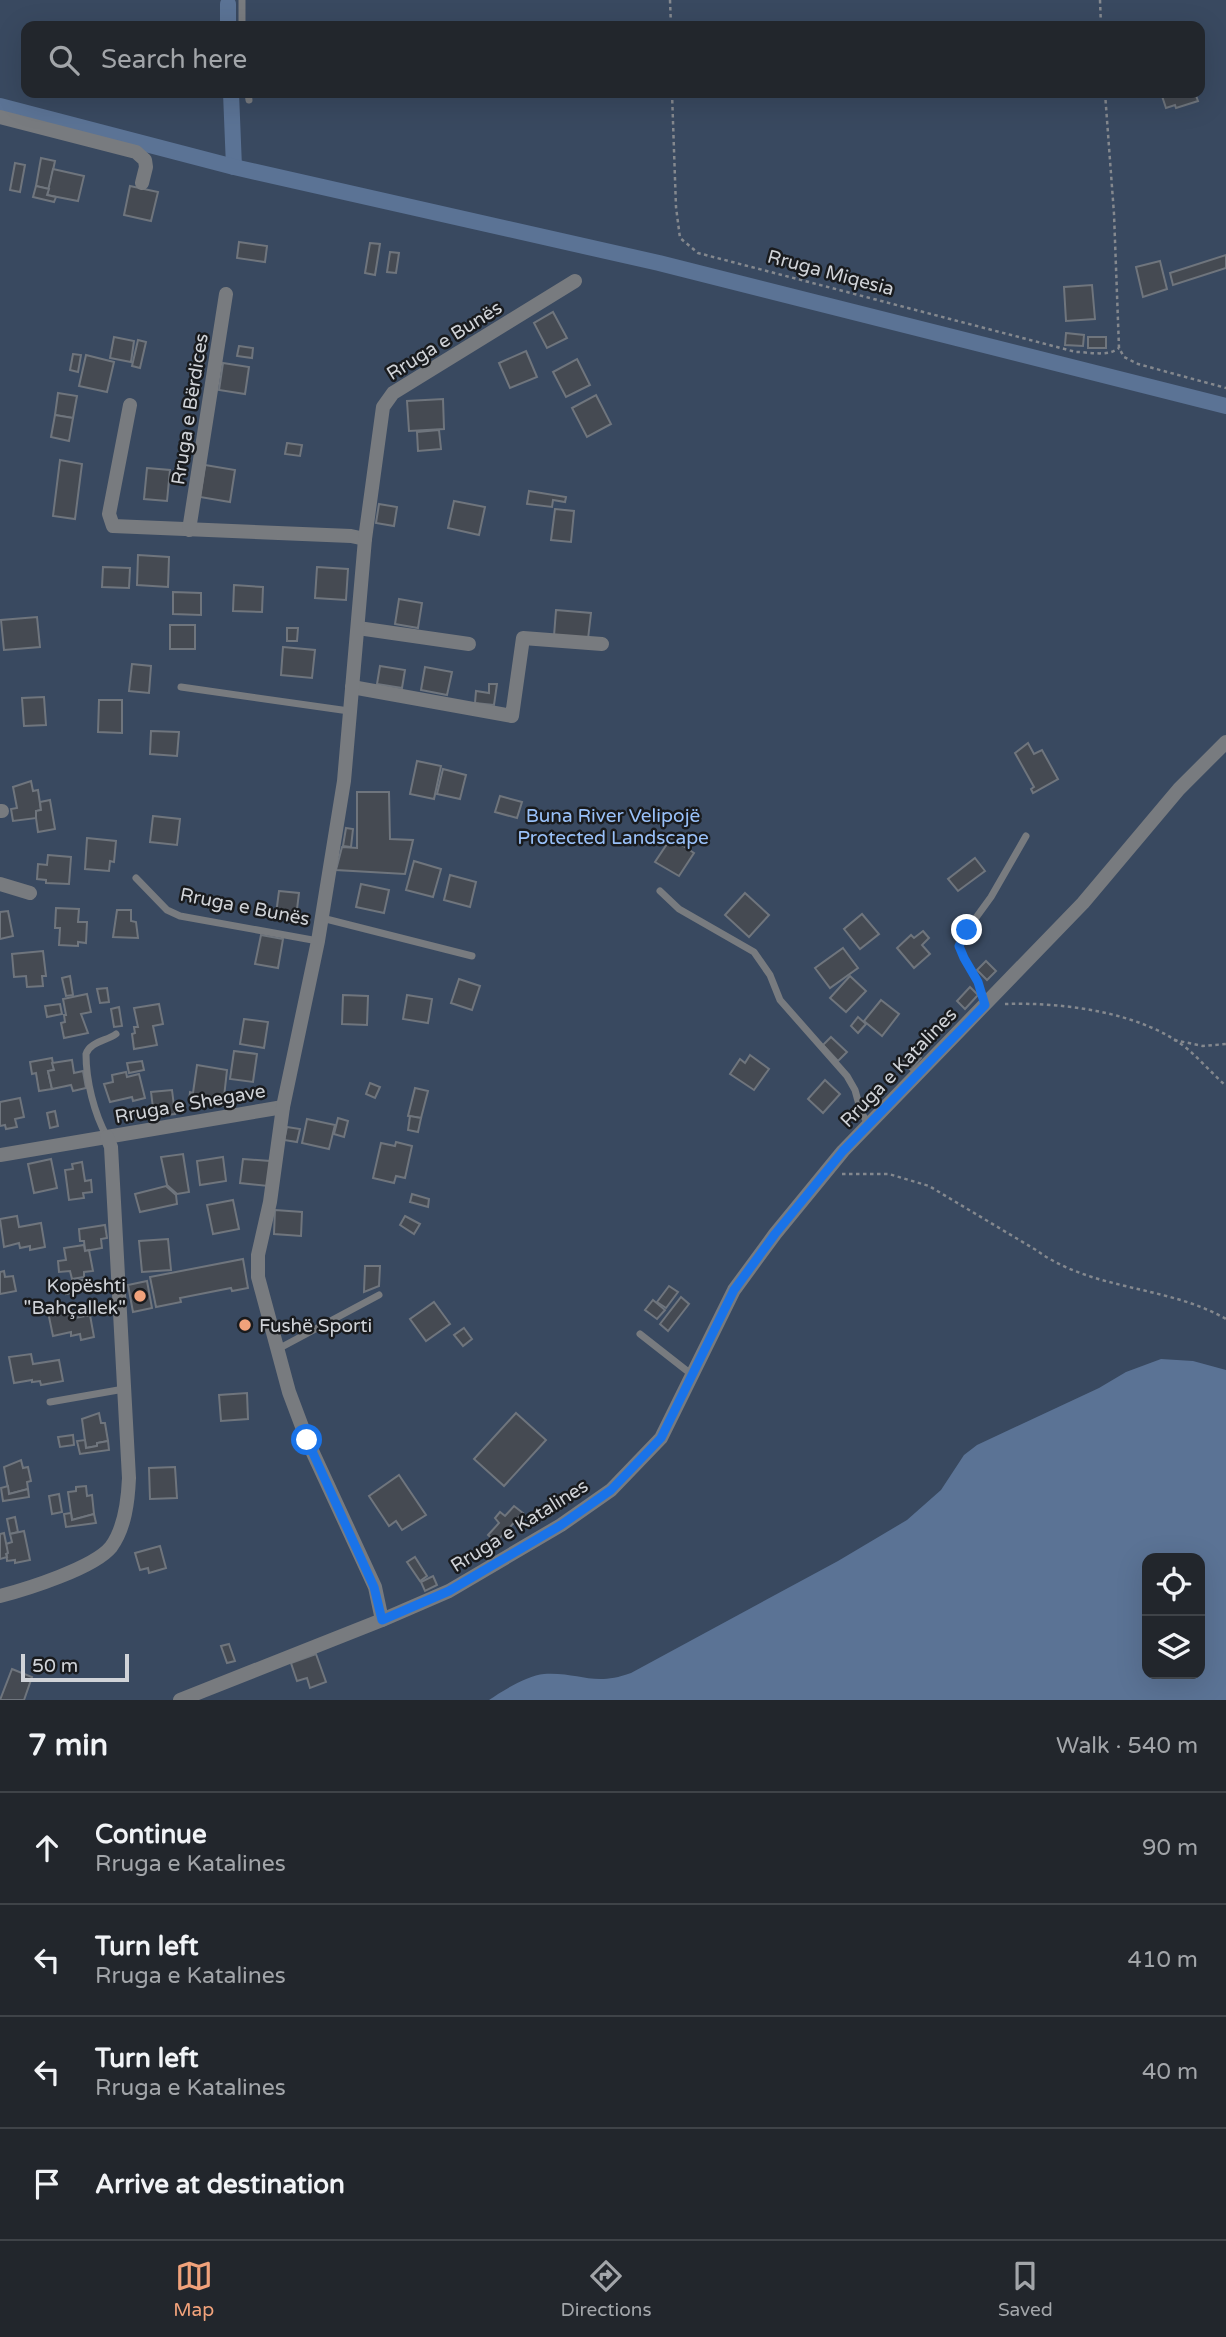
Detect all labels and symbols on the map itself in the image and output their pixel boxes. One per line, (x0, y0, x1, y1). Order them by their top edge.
street label: Rruga Miqesia (765, 245, 896, 300)
street label: Rruga e Bunës (383, 297, 506, 385)
street label: Rruga e Bërdices (167, 332, 213, 487)
park label: Buna River Velipojë Protected Landscape (517, 805, 709, 849)
street label: Rruga e Bunës (178, 884, 312, 930)
route end (951, 914, 982, 945)
street label: Rruga e Katalines (836, 1003, 961, 1132)
street label: Rruga e Shegave (113, 1080, 267, 1128)
place label: Kopështi "Bahçallek" (24, 1275, 126, 1319)
marker: Kopështi "Bahçallek" (132, 1288, 148, 1304)
place label: Fushë Sporti (259, 1315, 372, 1337)
marker: Fushë Sporti (237, 1317, 253, 1333)
route start (291, 1424, 322, 1455)
street label: Rruga e Katalines (447, 1475, 592, 1577)
scale bar (21, 1651, 130, 1683)

